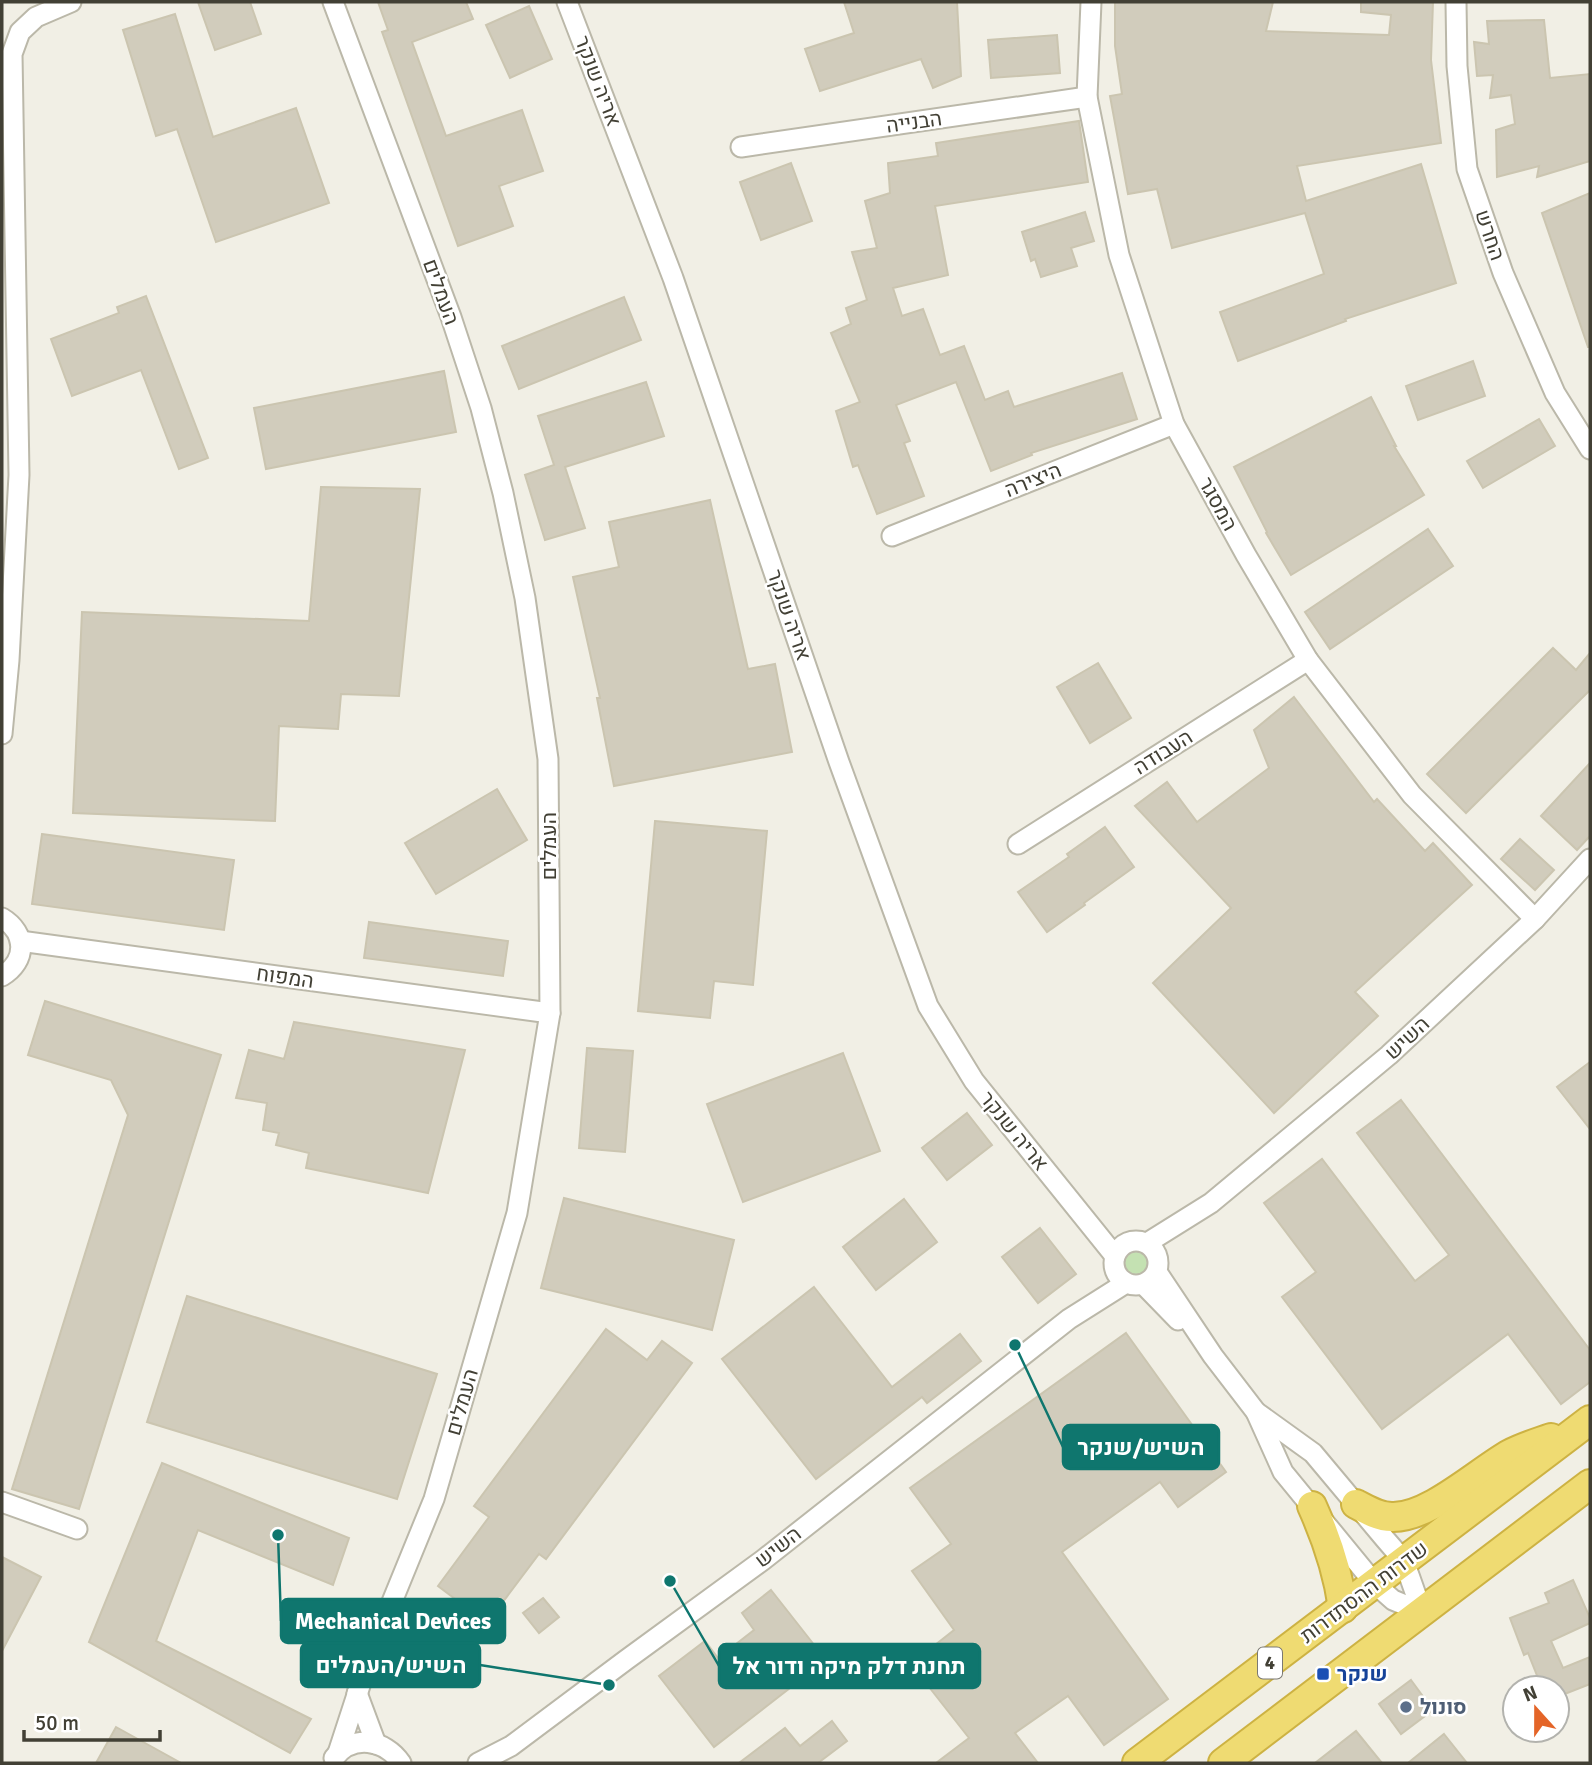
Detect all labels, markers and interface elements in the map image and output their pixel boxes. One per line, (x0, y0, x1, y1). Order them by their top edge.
street label: אריה שנקר (569, 32, 627, 130)
street label: הבנייה (884, 105, 944, 139)
street label: החרש (1469, 206, 1511, 264)
street label: העמלים (417, 255, 465, 329)
street label: היצירה (1001, 457, 1065, 503)
street label: המסגר (1193, 473, 1243, 535)
street label: אריה שנקר (761, 566, 817, 664)
street label: העבודה (1129, 724, 1197, 780)
street label: העמלים (536, 812, 562, 880)
street label: המפוח (255, 960, 315, 994)
street label: השיש (1379, 1011, 1435, 1065)
street label: אריה שנקר (974, 1086, 1054, 1176)
street label: העמלים (440, 1366, 484, 1438)
callout: השיש/שנקר (1063, 1425, 1219, 1469)
text: השיש/שנקר (1077, 1433, 1205, 1462)
street label: השיש (749, 1521, 807, 1573)
street label: שדרות ההסתדרות (1295, 1535, 1433, 1649)
callout: Mechanical Devices (281, 1599, 505, 1643)
text: Mechanical Devices (295, 1607, 491, 1636)
callout: השיש/העמלים (301, 1643, 480, 1687)
callout: תחנת דלק מיקה ודור אל (719, 1644, 980, 1688)
road number: 4 (1258, 1648, 1282, 1679)
text: השיש/העמלים (315, 1651, 467, 1680)
text: תחנת דלק מיקה ודור אל (733, 1652, 965, 1681)
place label: שנקר (1337, 1661, 1387, 1687)
marker: שנקר (1315, 1666, 1331, 1682)
north arrow (1501, 1674, 1571, 1744)
text: N (1520, 1680, 1541, 1708)
place label: סונול (1420, 1694, 1467, 1720)
scale bar (24, 1698, 161, 1742)
marker: סונול (1398, 1699, 1414, 1715)
text: 50 m (35, 1710, 79, 1736)

